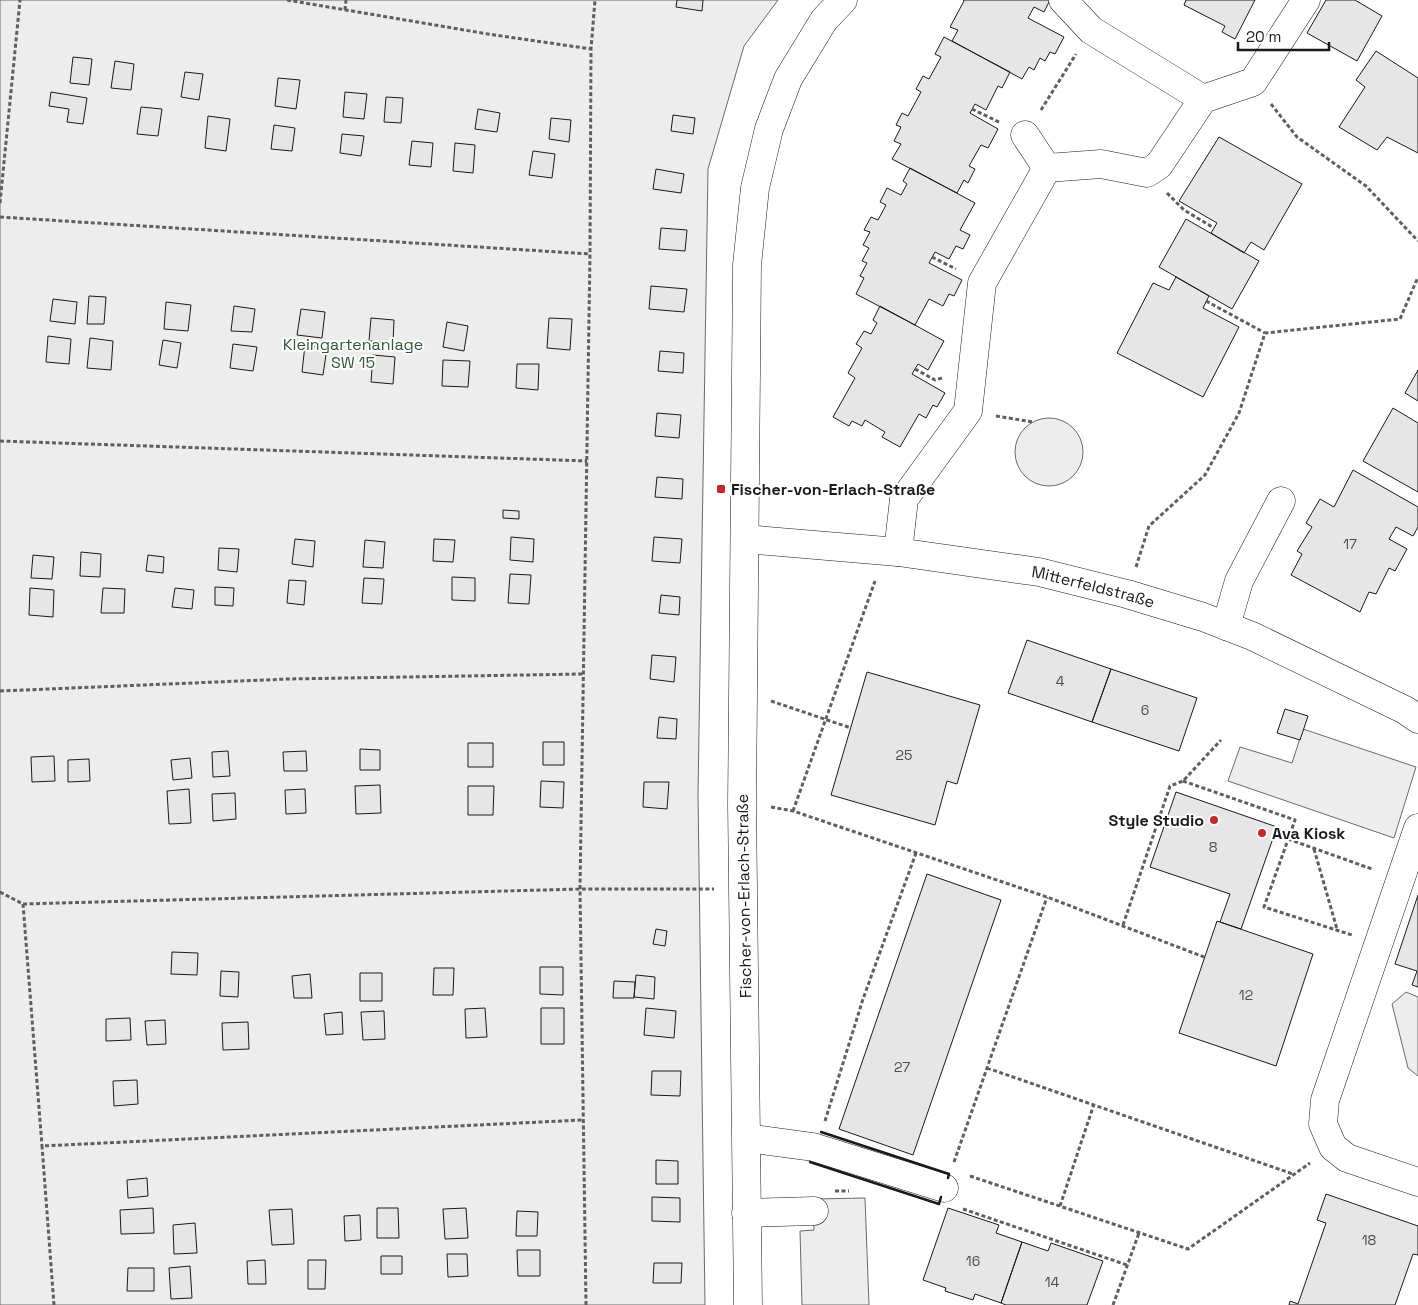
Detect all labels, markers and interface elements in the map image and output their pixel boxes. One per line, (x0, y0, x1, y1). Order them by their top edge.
scale bar (1238, 20, 1329, 52)
text: 20 m (1246, 27, 1281, 46)
park label: Kleingartenanlage SW 15 (283, 334, 423, 373)
place label: Fischer-von-Erlach-Straße (731, 479, 935, 500)
marker: Fischer-von-Erlach-Straße (715, 483, 727, 495)
house number: 17 (1343, 535, 1357, 553)
street label: Mitterfeldstraße (1030, 561, 1157, 612)
house number: 4 (1056, 672, 1065, 690)
house number: 6 (1141, 701, 1149, 719)
house number: 25 (896, 746, 912, 764)
street label: Fischer-von-Erlach-Straße (732, 794, 756, 998)
place label: Style Studio (1108, 810, 1204, 831)
marker: Style Studio (1208, 814, 1220, 826)
place label: Ava Kiosk (1272, 823, 1345, 844)
marker: Ava Kiosk (1256, 827, 1268, 839)
house number: 8 (1209, 838, 1218, 856)
house number: 12 (1239, 986, 1253, 1004)
house number: 27 (894, 1058, 910, 1076)
house number: 18 (1362, 1231, 1377, 1249)
house number: 16 (966, 1252, 980, 1270)
house number: 14 (1045, 1273, 1060, 1291)

